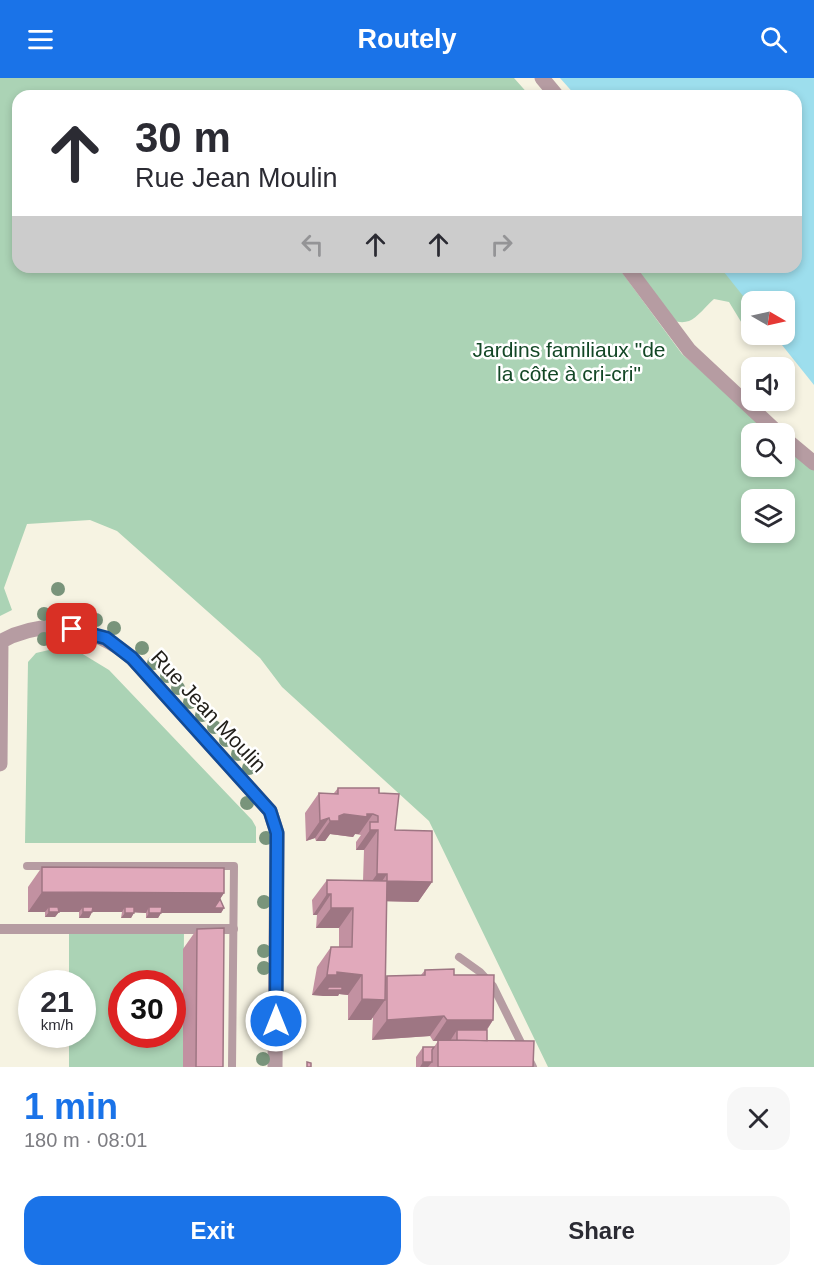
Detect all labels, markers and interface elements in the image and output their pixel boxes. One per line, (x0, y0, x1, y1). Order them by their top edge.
icon: menu (24, 23, 57, 56)
icon: search (757, 23, 790, 56)
text: Routely (357, 24, 457, 54)
icon: ahead (36, 114, 114, 192)
text: 30 m (135, 114, 231, 161)
text: Rue Jean Moulin (135, 163, 338, 193)
icon: left (296, 228, 329, 261)
icon: ahead (359, 228, 392, 261)
icon: ahead (422, 228, 455, 261)
icon: right (485, 228, 518, 261)
north arrow (741, 291, 795, 345)
map controls (741, 291, 795, 543)
park label: Jardins familiaux "de la côte à cri-cri" (472, 338, 666, 385)
button: sound (741, 357, 795, 411)
button: search (741, 423, 795, 477)
button: layers (741, 489, 795, 543)
pin (46, 603, 97, 654)
icon: arrive (55, 612, 88, 645)
street label: Rue Jean Moulin (147, 646, 271, 776)
speed limit sign: 30 (108, 970, 186, 1048)
text: 21 (40, 985, 74, 1018)
position arrow (244, 989, 308, 1053)
text: km/h (41, 1016, 73, 1033)
text: 1 min (24, 1086, 118, 1127)
button: close (727, 1087, 790, 1150)
text: 180 m · 08:01 (24, 1129, 147, 1151)
button: Exit (24, 1196, 401, 1265)
button: Share (413, 1196, 790, 1265)

